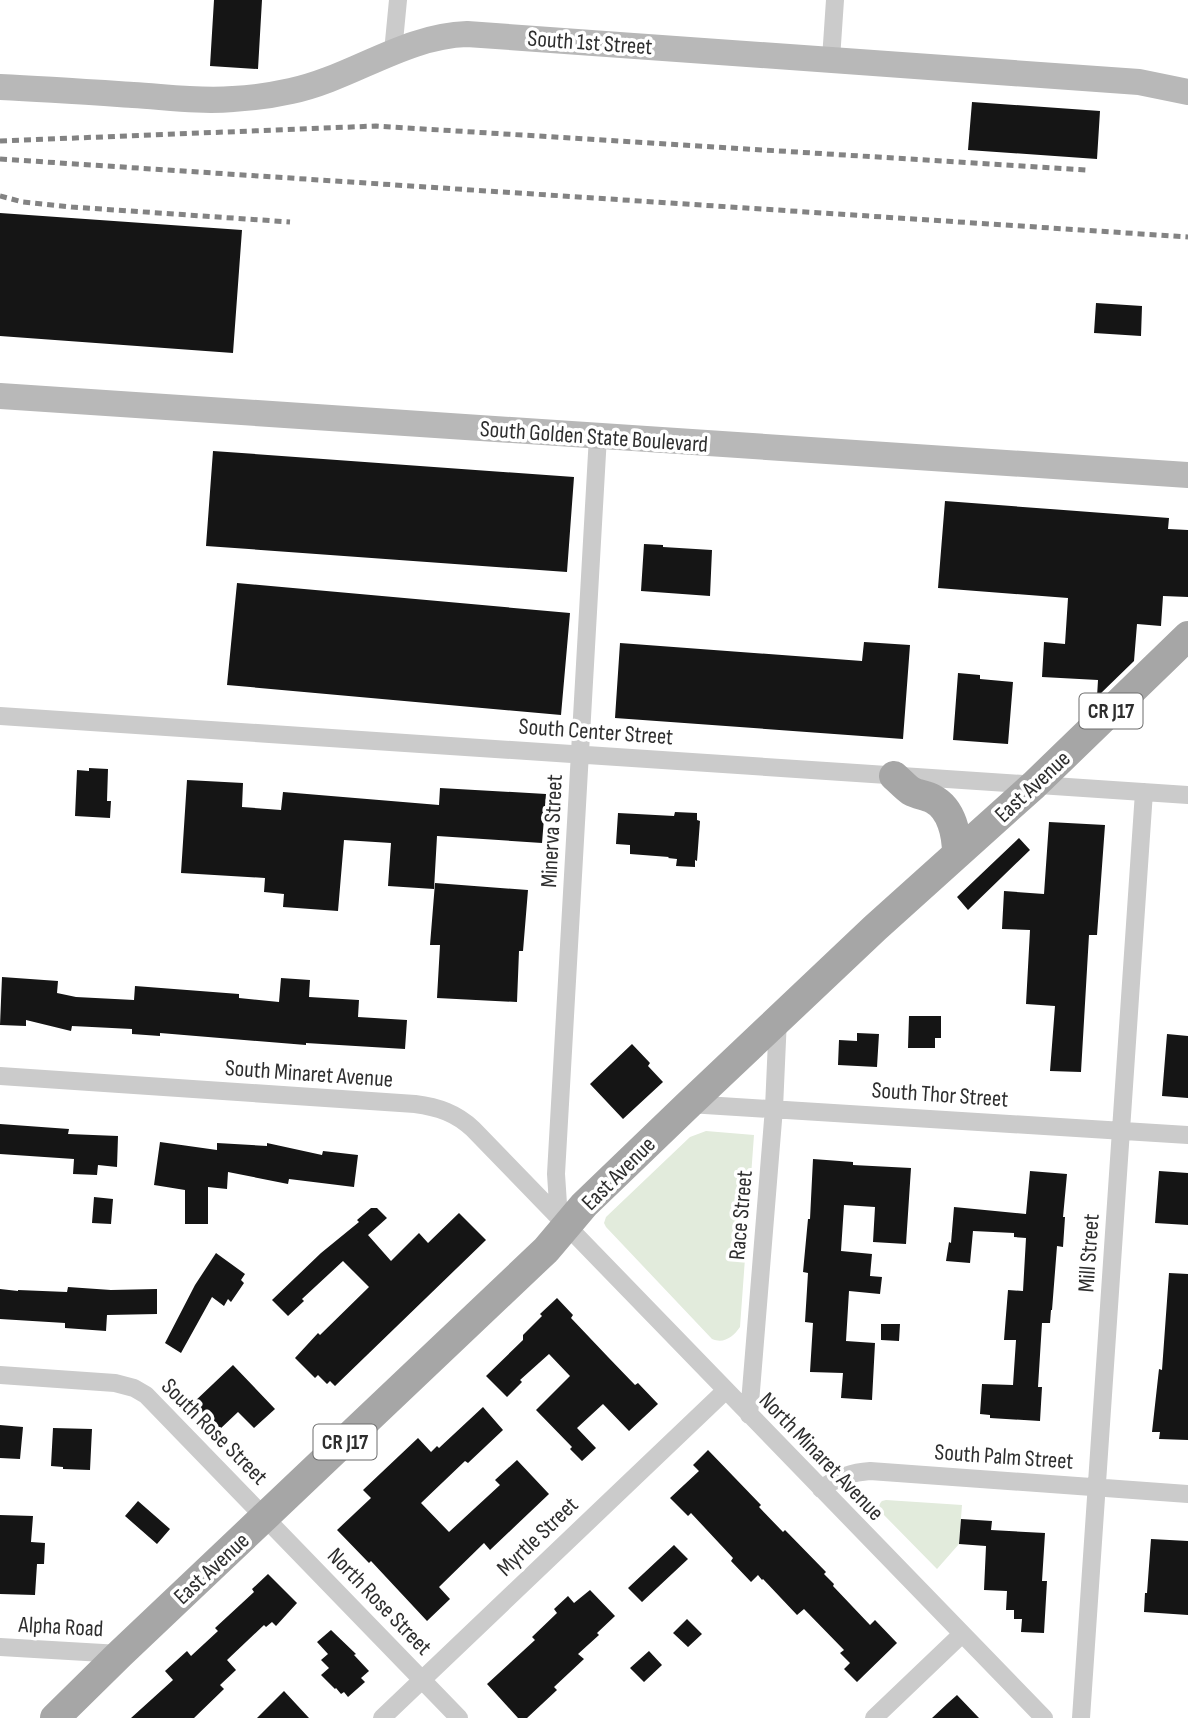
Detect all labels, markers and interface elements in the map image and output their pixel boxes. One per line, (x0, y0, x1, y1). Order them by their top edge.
street label: South 1st Street (527, 25, 653, 61)
street label: South Golden State Boulevard (479, 415, 709, 459)
road number: CR J17 (1080, 694, 1142, 728)
street label: South Center Street (518, 713, 674, 751)
street label: East Avenue (989, 745, 1076, 829)
street label: Minerva Street (535, 774, 569, 888)
street label: South Minaret Avenue (224, 1054, 394, 1094)
street label: South Thor Street (871, 1076, 1009, 1114)
street label: East Avenue (576, 1131, 662, 1217)
street label: Race Street (723, 1169, 759, 1261)
street label: Mill Street (1072, 1213, 1106, 1293)
street label: South Rose Street (155, 1373, 273, 1491)
street label: North Minaret Avenue (753, 1387, 890, 1527)
road number: CR J17 (314, 1424, 376, 1460)
street label: South Palm Street (934, 1438, 1074, 1476)
street label: Myrtle Street (491, 1491, 584, 1582)
street label: East Avenue (168, 1527, 255, 1611)
street label: North Rose Street (321, 1542, 437, 1661)
street label: Alpha Road (17, 1611, 104, 1643)

